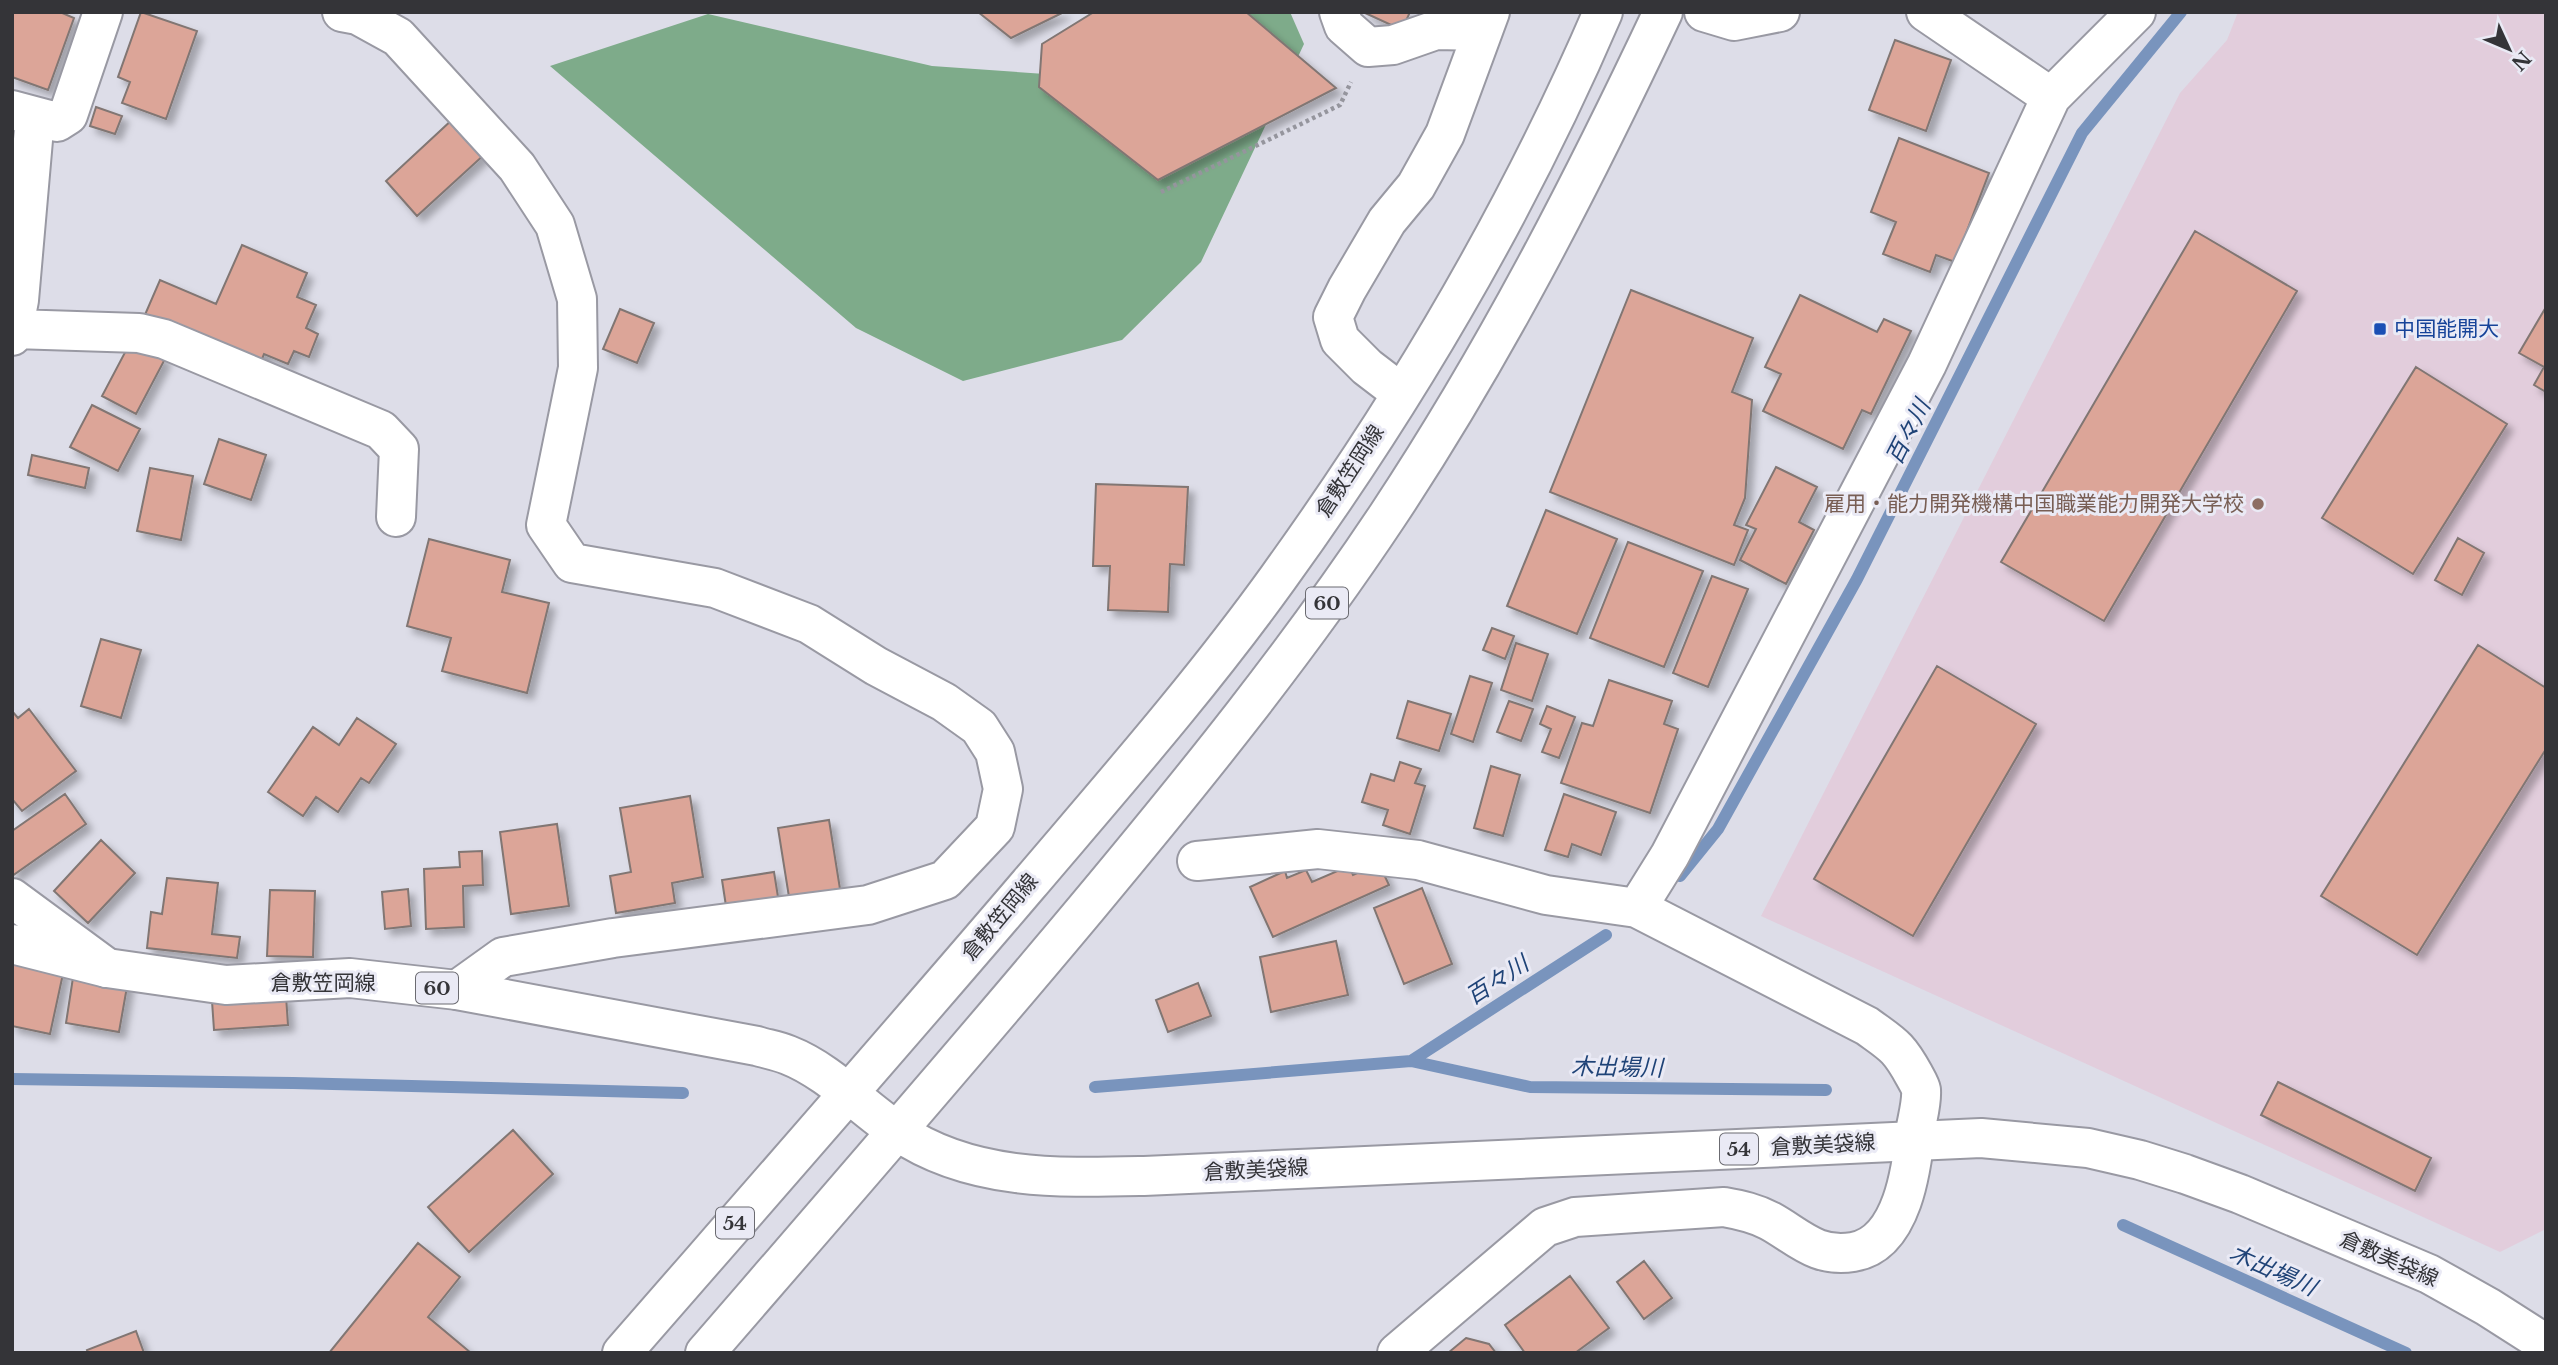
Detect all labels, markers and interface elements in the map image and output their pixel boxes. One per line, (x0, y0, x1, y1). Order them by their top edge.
north arrow (2474, 14, 2544, 84)
text: N (2506, 46, 2535, 75)
place label: 中国能開大 (2394, 316, 2499, 342)
marker: 中国能開大 (2372, 321, 2388, 337)
water label: 百々川 (1880, 392, 1937, 469)
street label: 倉敷笠岡線 (1311, 420, 1389, 522)
place label: 雇用・能力開発機構中国職業能力開発大学校 (1824, 491, 2244, 517)
marker: 雇用・能力開発機構中国職業能力開発大学校 (2250, 496, 2266, 512)
road number: 60 (1306, 588, 1348, 618)
street label: 倉敷笠岡線 (956, 868, 1044, 966)
water label: 百々川 (1460, 948, 1536, 1011)
street label: 倉敷笠岡線 (271, 970, 376, 996)
road number: 60 (416, 972, 458, 1004)
water label: 木出場川 (1571, 1052, 1666, 1082)
street label: 倉敷美袋線 (1770, 1129, 1876, 1161)
road number: 54 (1720, 1134, 1758, 1164)
street label: 倉敷美袋線 (1203, 1154, 1309, 1186)
road number: 54 (716, 1208, 754, 1238)
street label: 倉敷美袋線 (2336, 1226, 2442, 1292)
water label: 木出場川 (2225, 1239, 2323, 1303)

